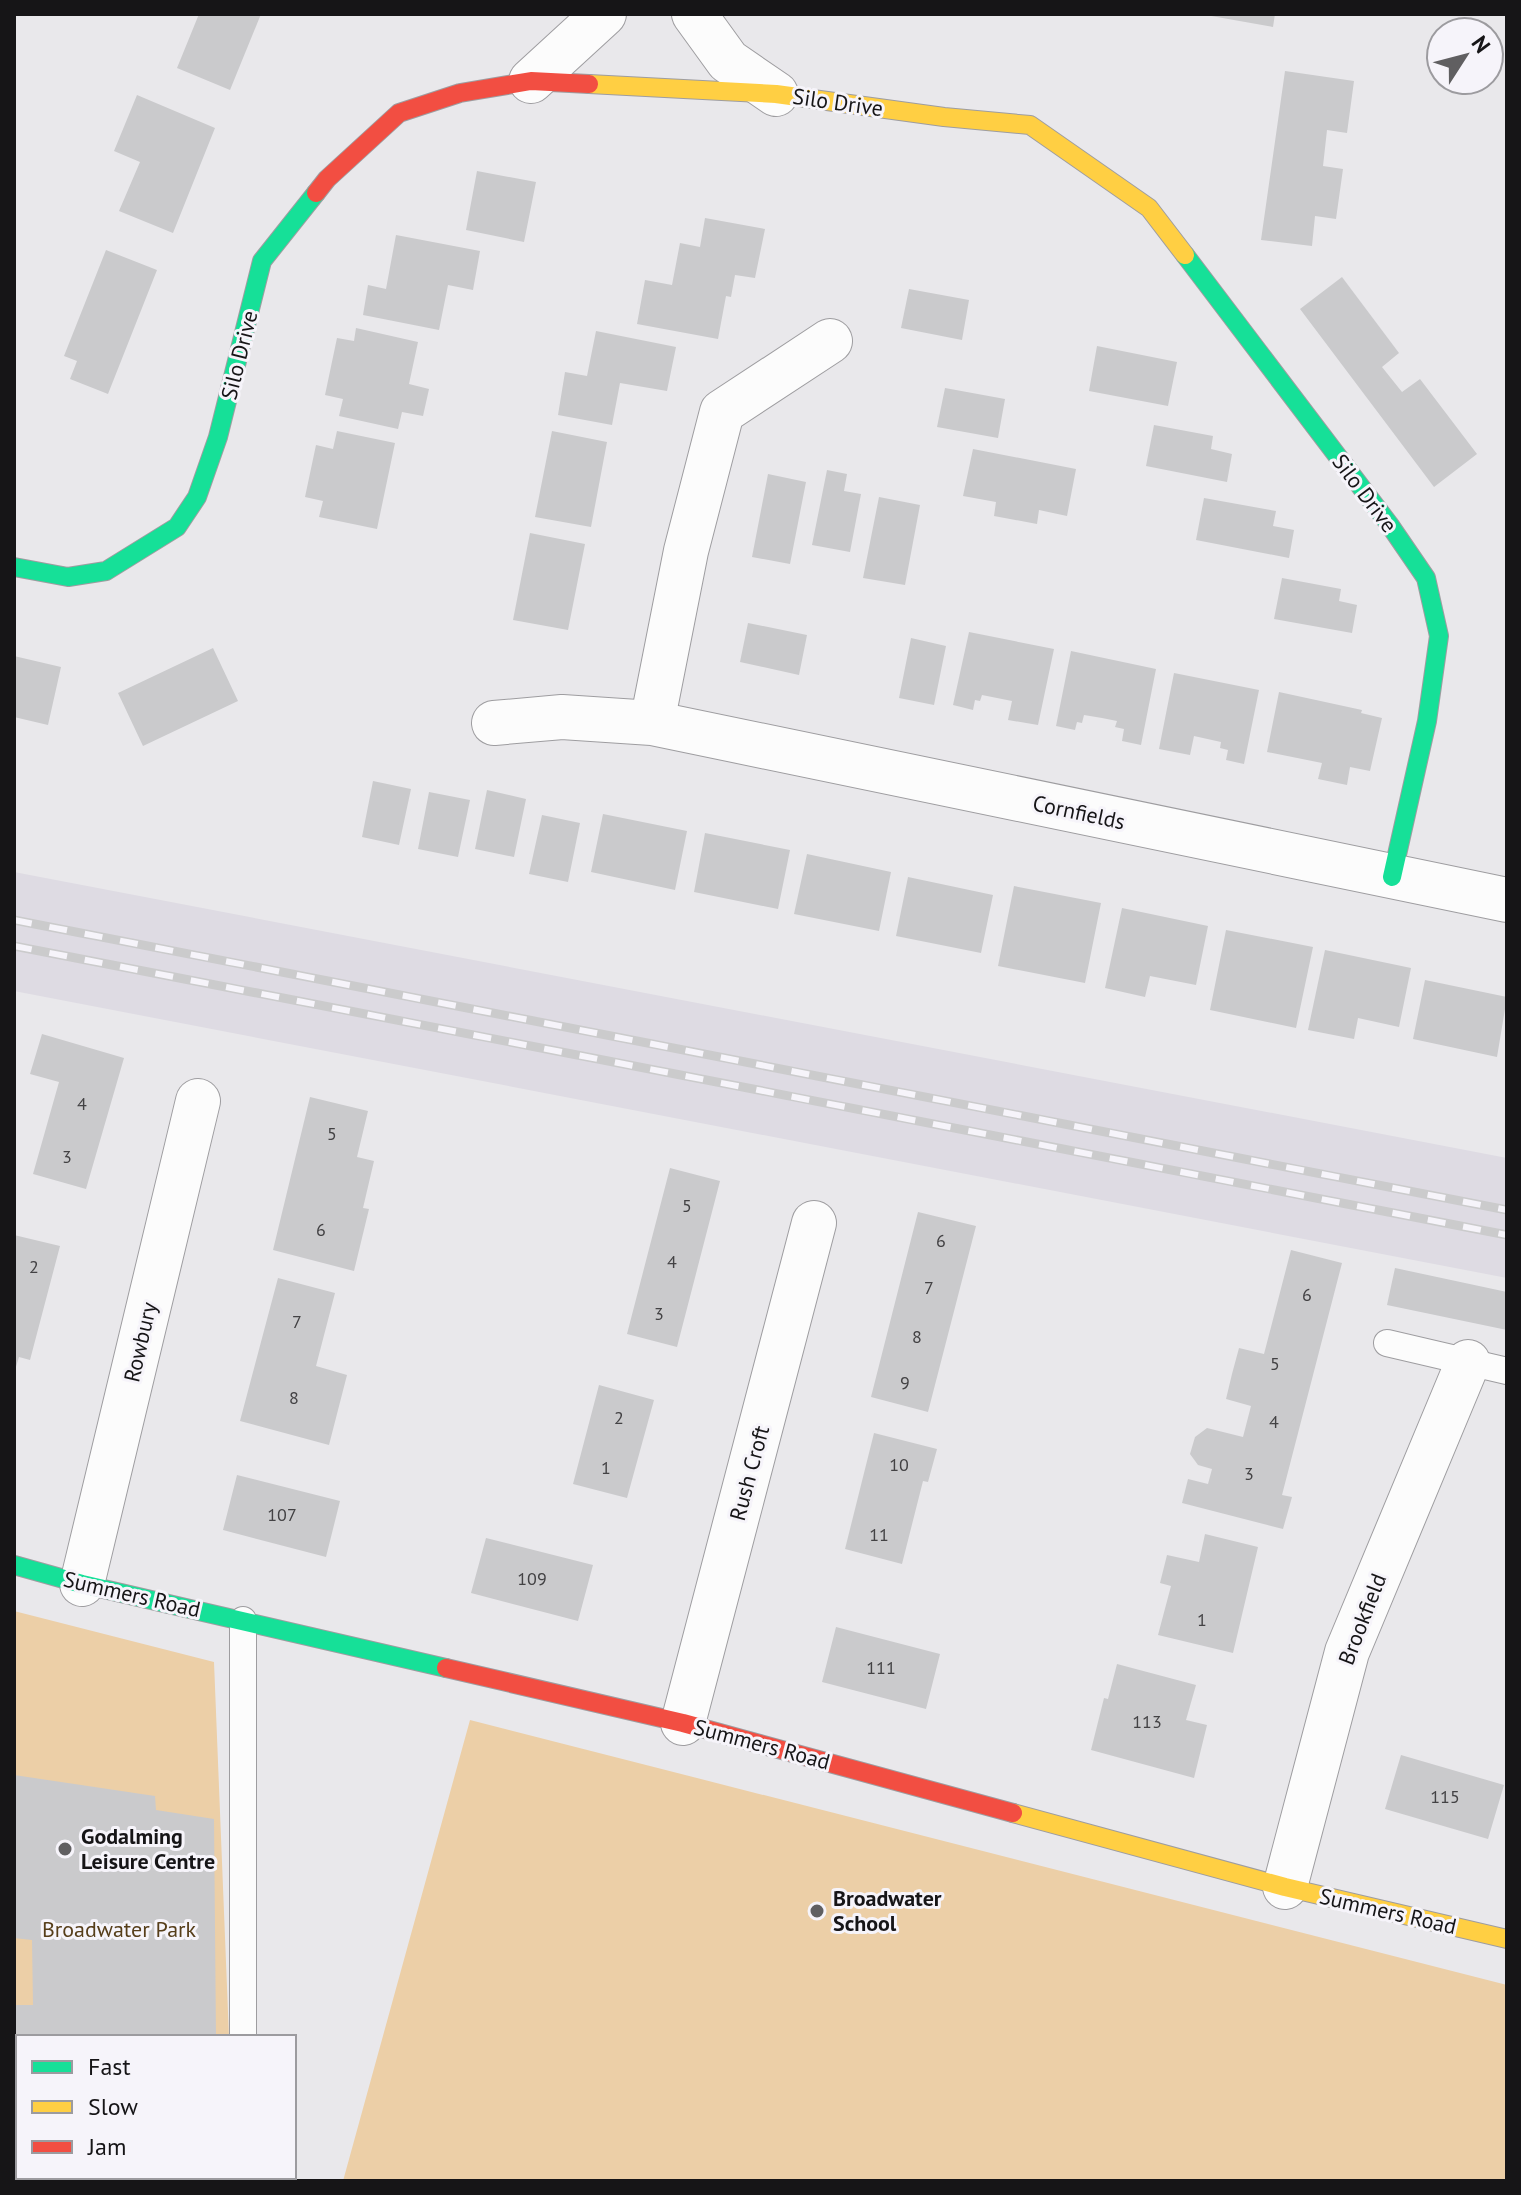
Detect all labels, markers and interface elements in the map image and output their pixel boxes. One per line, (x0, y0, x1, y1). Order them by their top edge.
north arrow (1425, 16, 1505, 96)
text: N (1466, 30, 1497, 58)
street label: Silo Drive (791, 82, 885, 122)
street label: Silo Drive (214, 307, 264, 403)
street label: Silo Drive (1326, 448, 1404, 538)
street label: Cornfields (1030, 789, 1128, 835)
house number: 4 (77, 1092, 87, 1115)
house number: 5 (327, 1122, 337, 1145)
house number: 3 (62, 1145, 72, 1168)
house number: 5 (682, 1194, 692, 1217)
house number: 6 (316, 1218, 326, 1241)
house number: 6 (936, 1229, 946, 1252)
house number: 4 (667, 1250, 677, 1273)
house number: 2 (29, 1255, 39, 1278)
house number: 7 (924, 1276, 934, 1299)
house number: 6 (1302, 1283, 1312, 1306)
street label: Rowbury (117, 1299, 163, 1385)
house number: 3 (654, 1302, 664, 1325)
house number: 7 (292, 1310, 302, 1333)
house number: 8 (912, 1325, 922, 1348)
house number: 5 (1270, 1352, 1280, 1375)
house number: 9 (900, 1371, 910, 1394)
house number: 8 (289, 1386, 299, 1409)
house number: 2 (614, 1406, 624, 1429)
house number: 4 (1269, 1410, 1279, 1433)
street label: Rush Croft (723, 1422, 775, 1524)
house number: 10 (889, 1453, 909, 1476)
house number: 1 (601, 1456, 611, 1479)
house number: 3 (1244, 1462, 1254, 1485)
house number: 107 (267, 1503, 297, 1526)
house number: 11 (869, 1523, 889, 1546)
street label: Summers Road (61, 1565, 203, 1623)
house number: 109 (517, 1567, 547, 1590)
street label: Brookfield (1332, 1569, 1392, 1669)
house number: 1 (1197, 1608, 1207, 1631)
house number: 111 (866, 1656, 896, 1679)
house number: 113 (1132, 1710, 1162, 1733)
street label: Summers Road (691, 1712, 833, 1776)
house number: 115 (1430, 1785, 1460, 1808)
place label: Godalming Leisure Centre (81, 1822, 215, 1875)
marker: Godalming Leisure Centre (56, 1840, 74, 1858)
street label: Summers Road (1317, 1882, 1459, 1940)
place label: Broadwater School (833, 1884, 942, 1937)
marker: Broadwater School (808, 1902, 826, 1920)
park label: Broadwater Park (42, 1915, 197, 1943)
legend (16, 2035, 296, 2179)
text: Fast (88, 2051, 131, 2082)
text: Slow (88, 2091, 138, 2122)
text: Jam (87, 2131, 126, 2162)

